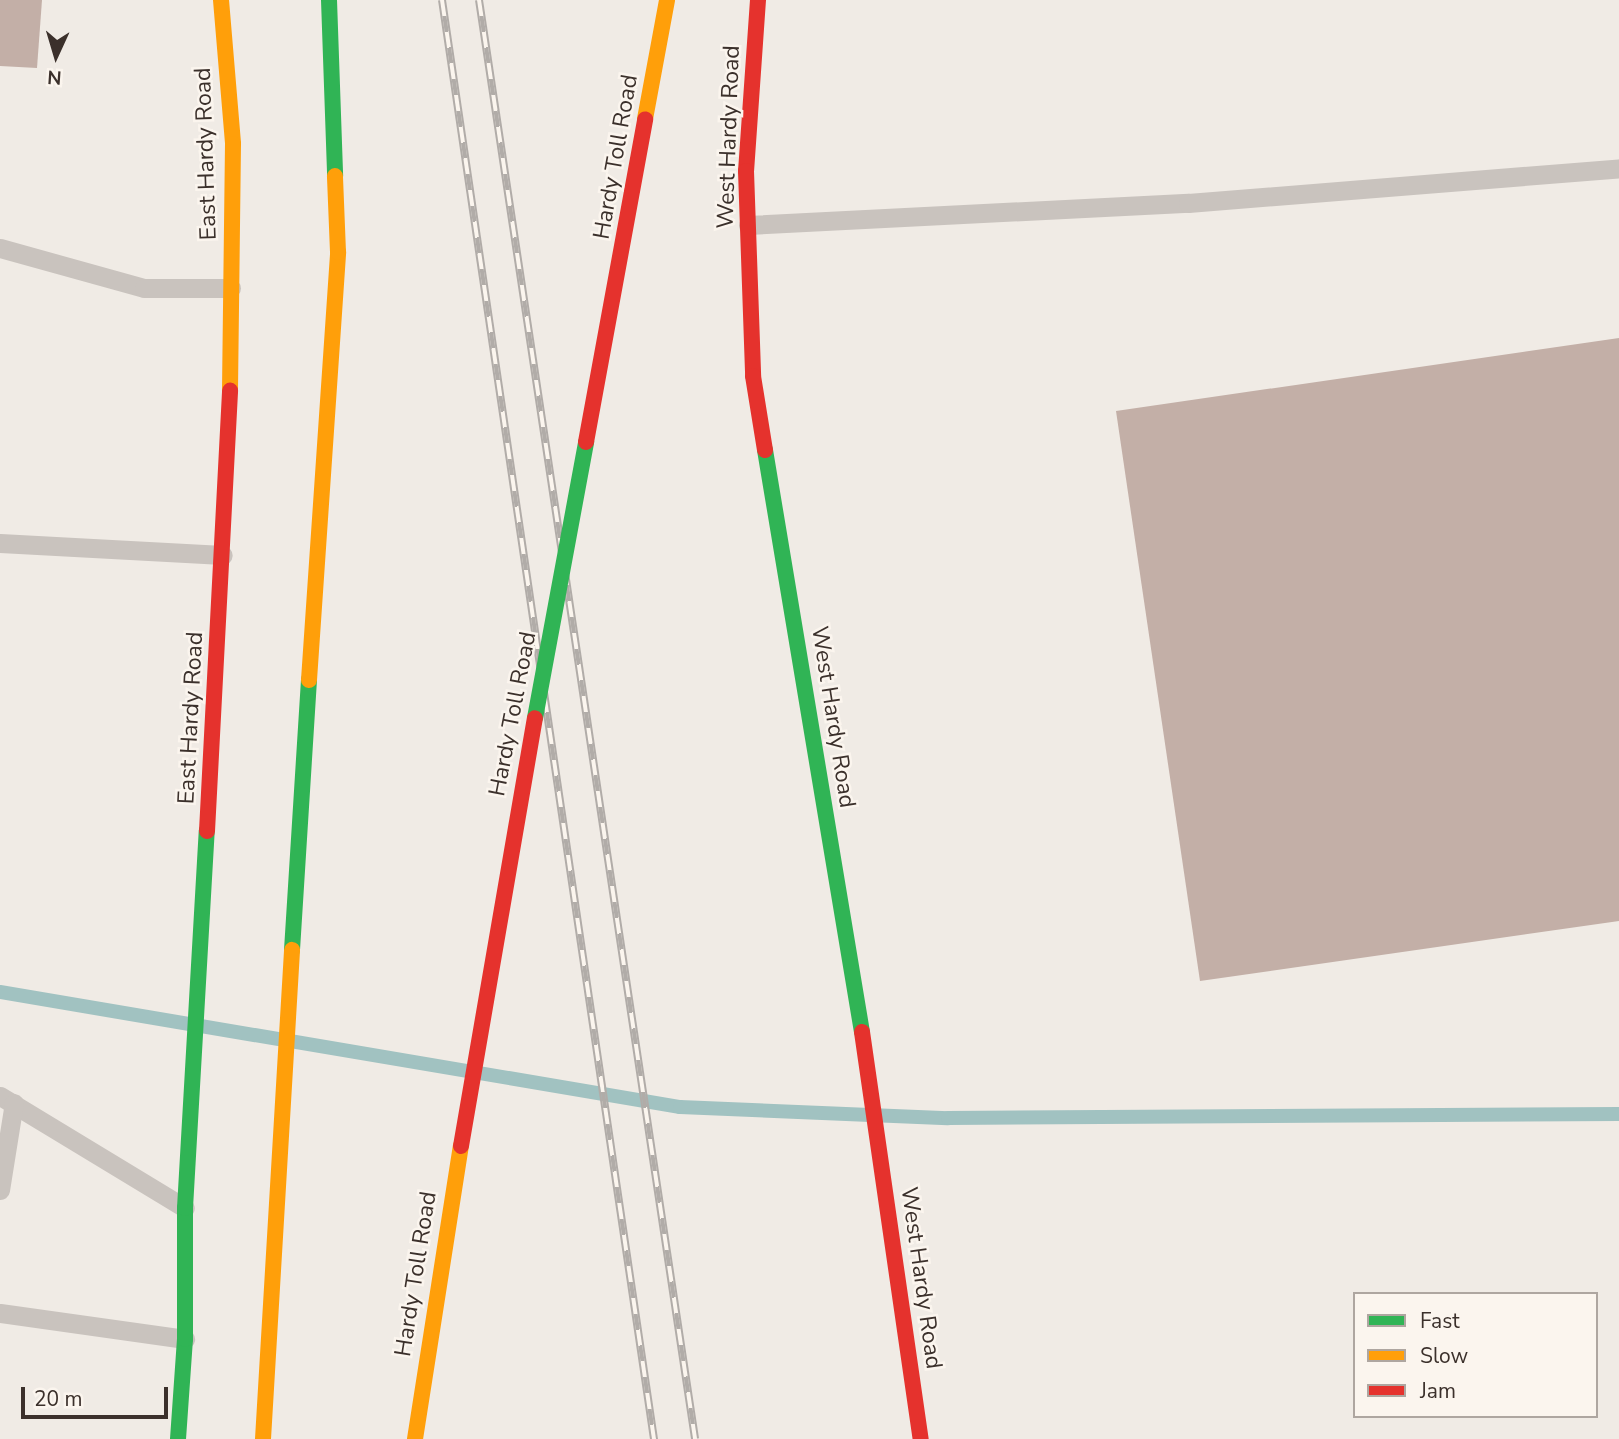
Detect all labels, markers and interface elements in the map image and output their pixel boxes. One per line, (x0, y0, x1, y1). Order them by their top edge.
north arrow (21, 21, 91, 91)
street label: West Hardy Road (712, 45, 746, 229)
text: N (47, 63, 63, 90)
street label: East Hardy Road (189, 67, 223, 241)
street label: Hardy Toll Road (588, 72, 644, 242)
street label: West Hardy Road (805, 624, 861, 810)
street label: Hardy Toll Road (484, 629, 542, 799)
street label: East Hardy Road (173, 631, 209, 805)
street label: West Hardy Road (895, 1185, 947, 1371)
street label: Hardy Toll Road (389, 1189, 443, 1359)
legend (1353, 1292, 1598, 1418)
text: Fast (1420, 1307, 1460, 1335)
text: Slow (1420, 1342, 1468, 1370)
scale bar (24, 1372, 172, 1416)
text: Jam (1420, 1377, 1456, 1405)
text: 20 m (34, 1385, 83, 1413)

